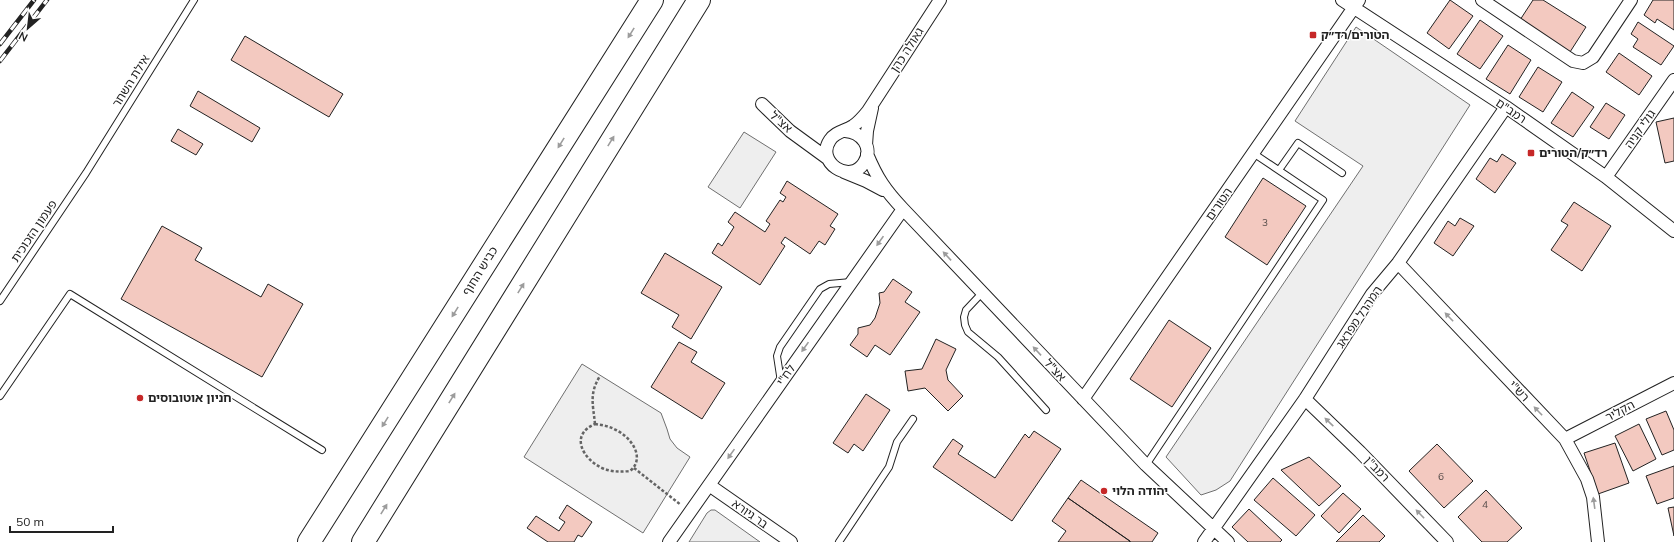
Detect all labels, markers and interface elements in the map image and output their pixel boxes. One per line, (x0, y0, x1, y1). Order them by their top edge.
north arrow (8, 8, 48, 48)
street label: גאולה כהן (887, 24, 927, 75)
place label: הטורים/רד״ק (1321, 27, 1390, 42)
one-way arrow (627, 28, 635, 38)
text: N (16, 29, 30, 45)
marker: הטורים/רד״ק (1308, 30, 1318, 40)
street label: אילת השחר (109, 51, 153, 110)
street label: רמב"ם (1493, 95, 1530, 126)
street label: גולי קניה (1621, 106, 1659, 151)
street label: אצ"ל (767, 108, 796, 136)
one-way arrow (607, 136, 615, 147)
one-way arrow (558, 137, 565, 149)
place label: רד״ק/הטורים (1539, 145, 1607, 160)
marker: רד״ק/הטורים (1526, 148, 1536, 158)
street label: הטורים (1202, 185, 1235, 223)
street label: פעמון הזכוכית (7, 197, 60, 265)
house number: 3 (1262, 216, 1268, 229)
one-way arrow (876, 236, 884, 246)
street label: כביש החוף (459, 243, 501, 298)
one-way arrow (943, 251, 952, 261)
one-way arrow (517, 282, 524, 294)
street label: המהרל מפראג (1332, 283, 1385, 351)
one-way arrow (451, 306, 458, 318)
one-way arrow (1444, 312, 1454, 322)
one-way arrow (801, 342, 809, 352)
one-way arrow (1033, 346, 1042, 355)
street label: אצ"ל (1041, 355, 1070, 384)
street label: לח"י (773, 361, 798, 388)
street label: רש"י (1506, 377, 1533, 404)
place label: חניון אוטובוסים (148, 390, 232, 405)
marker: חניון אוטובוסים (135, 393, 145, 403)
one-way arrow (448, 393, 456, 403)
street label: הקליר (1603, 397, 1637, 424)
one-way arrow (1534, 406, 1543, 416)
one-way arrow (381, 417, 389, 427)
one-way arrow (1324, 417, 1334, 427)
one-way arrow (727, 448, 735, 459)
street label: רמב"ן (1362, 453, 1393, 485)
house number: 6 (1438, 470, 1444, 483)
place label: יהודה הלוי (1112, 483, 1168, 498)
marker: יהודה הלוי (1099, 486, 1109, 496)
street label: בר גיורא (729, 496, 771, 532)
one-way arrow (1591, 497, 1597, 509)
house number: 4 (1482, 498, 1488, 511)
one-way arrow (380, 503, 387, 515)
scale bar (10, 508, 113, 534)
one-way arrow (1415, 509, 1425, 519)
text: 50 m (16, 514, 44, 529)

